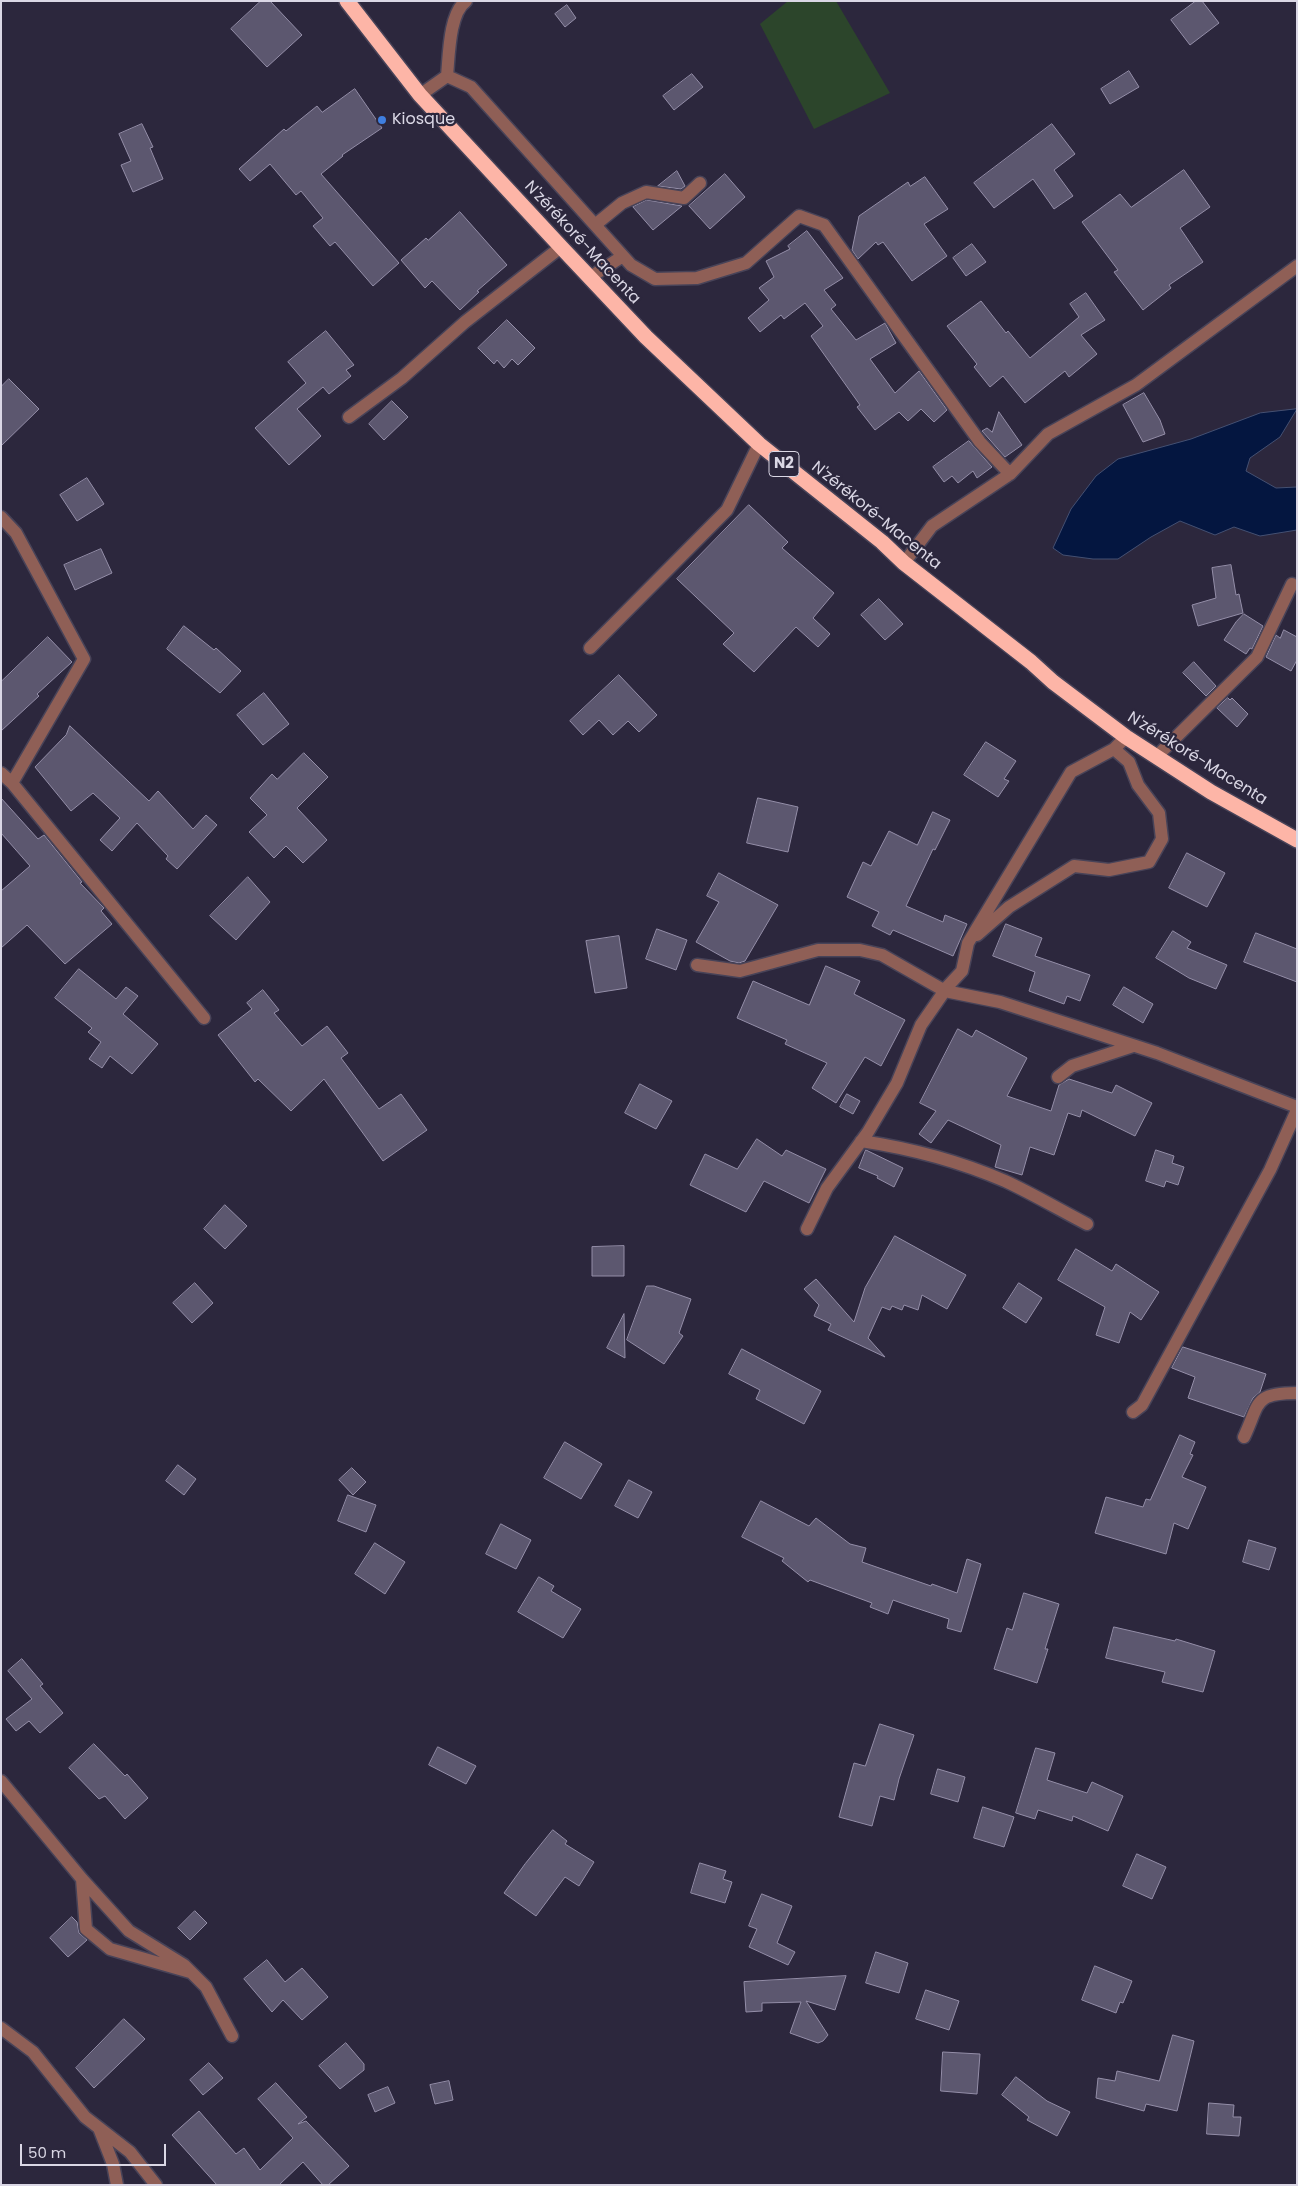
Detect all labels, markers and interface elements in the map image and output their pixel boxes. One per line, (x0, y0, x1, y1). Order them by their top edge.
place label: Kiosque (392, 110, 455, 130)
marker: Kiosque (376, 114, 388, 126)
street label: N'zérékoré-Macenta (520, 178, 644, 308)
road number: N2 (769, 452, 799, 476)
street label: N'zérékoré-Macenta (807, 458, 945, 574)
street label: N'zérékoré-Macenta (1124, 708, 1270, 810)
scale bar (22, 2134, 169, 2166)
text: 50 m (28, 2142, 66, 2163)

